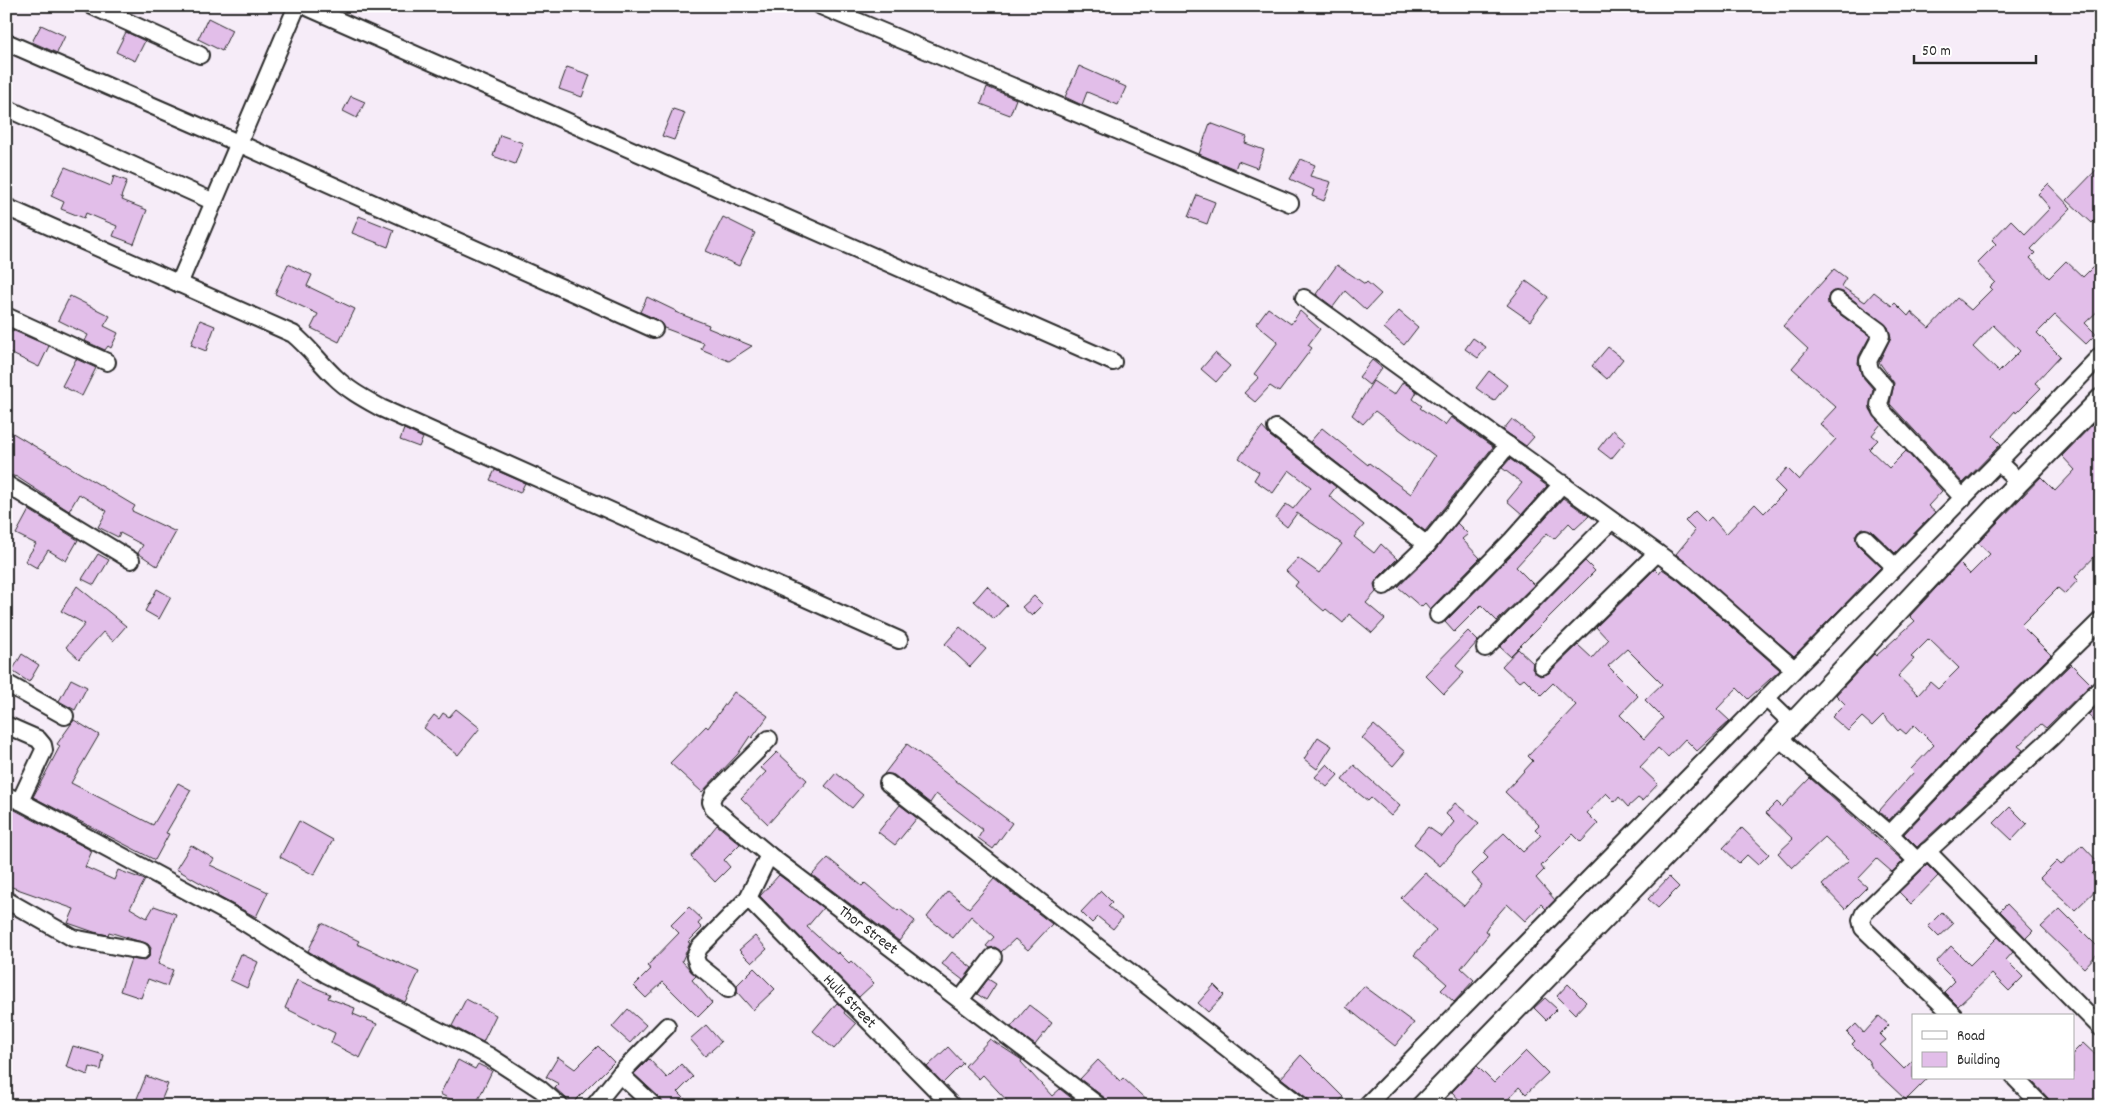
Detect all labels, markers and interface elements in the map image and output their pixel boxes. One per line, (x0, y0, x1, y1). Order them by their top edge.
scale bar (1914, 32, 2037, 64)
text: 50 m (1922, 41, 1951, 63)
street label: Thor Street (833, 900, 903, 960)
street label: Hulk Street (817, 969, 882, 1034)
legend (1912, 1014, 2074, 1080)
text: Road (1957, 1026, 1985, 1048)
text: Building (1957, 1050, 2000, 1072)

